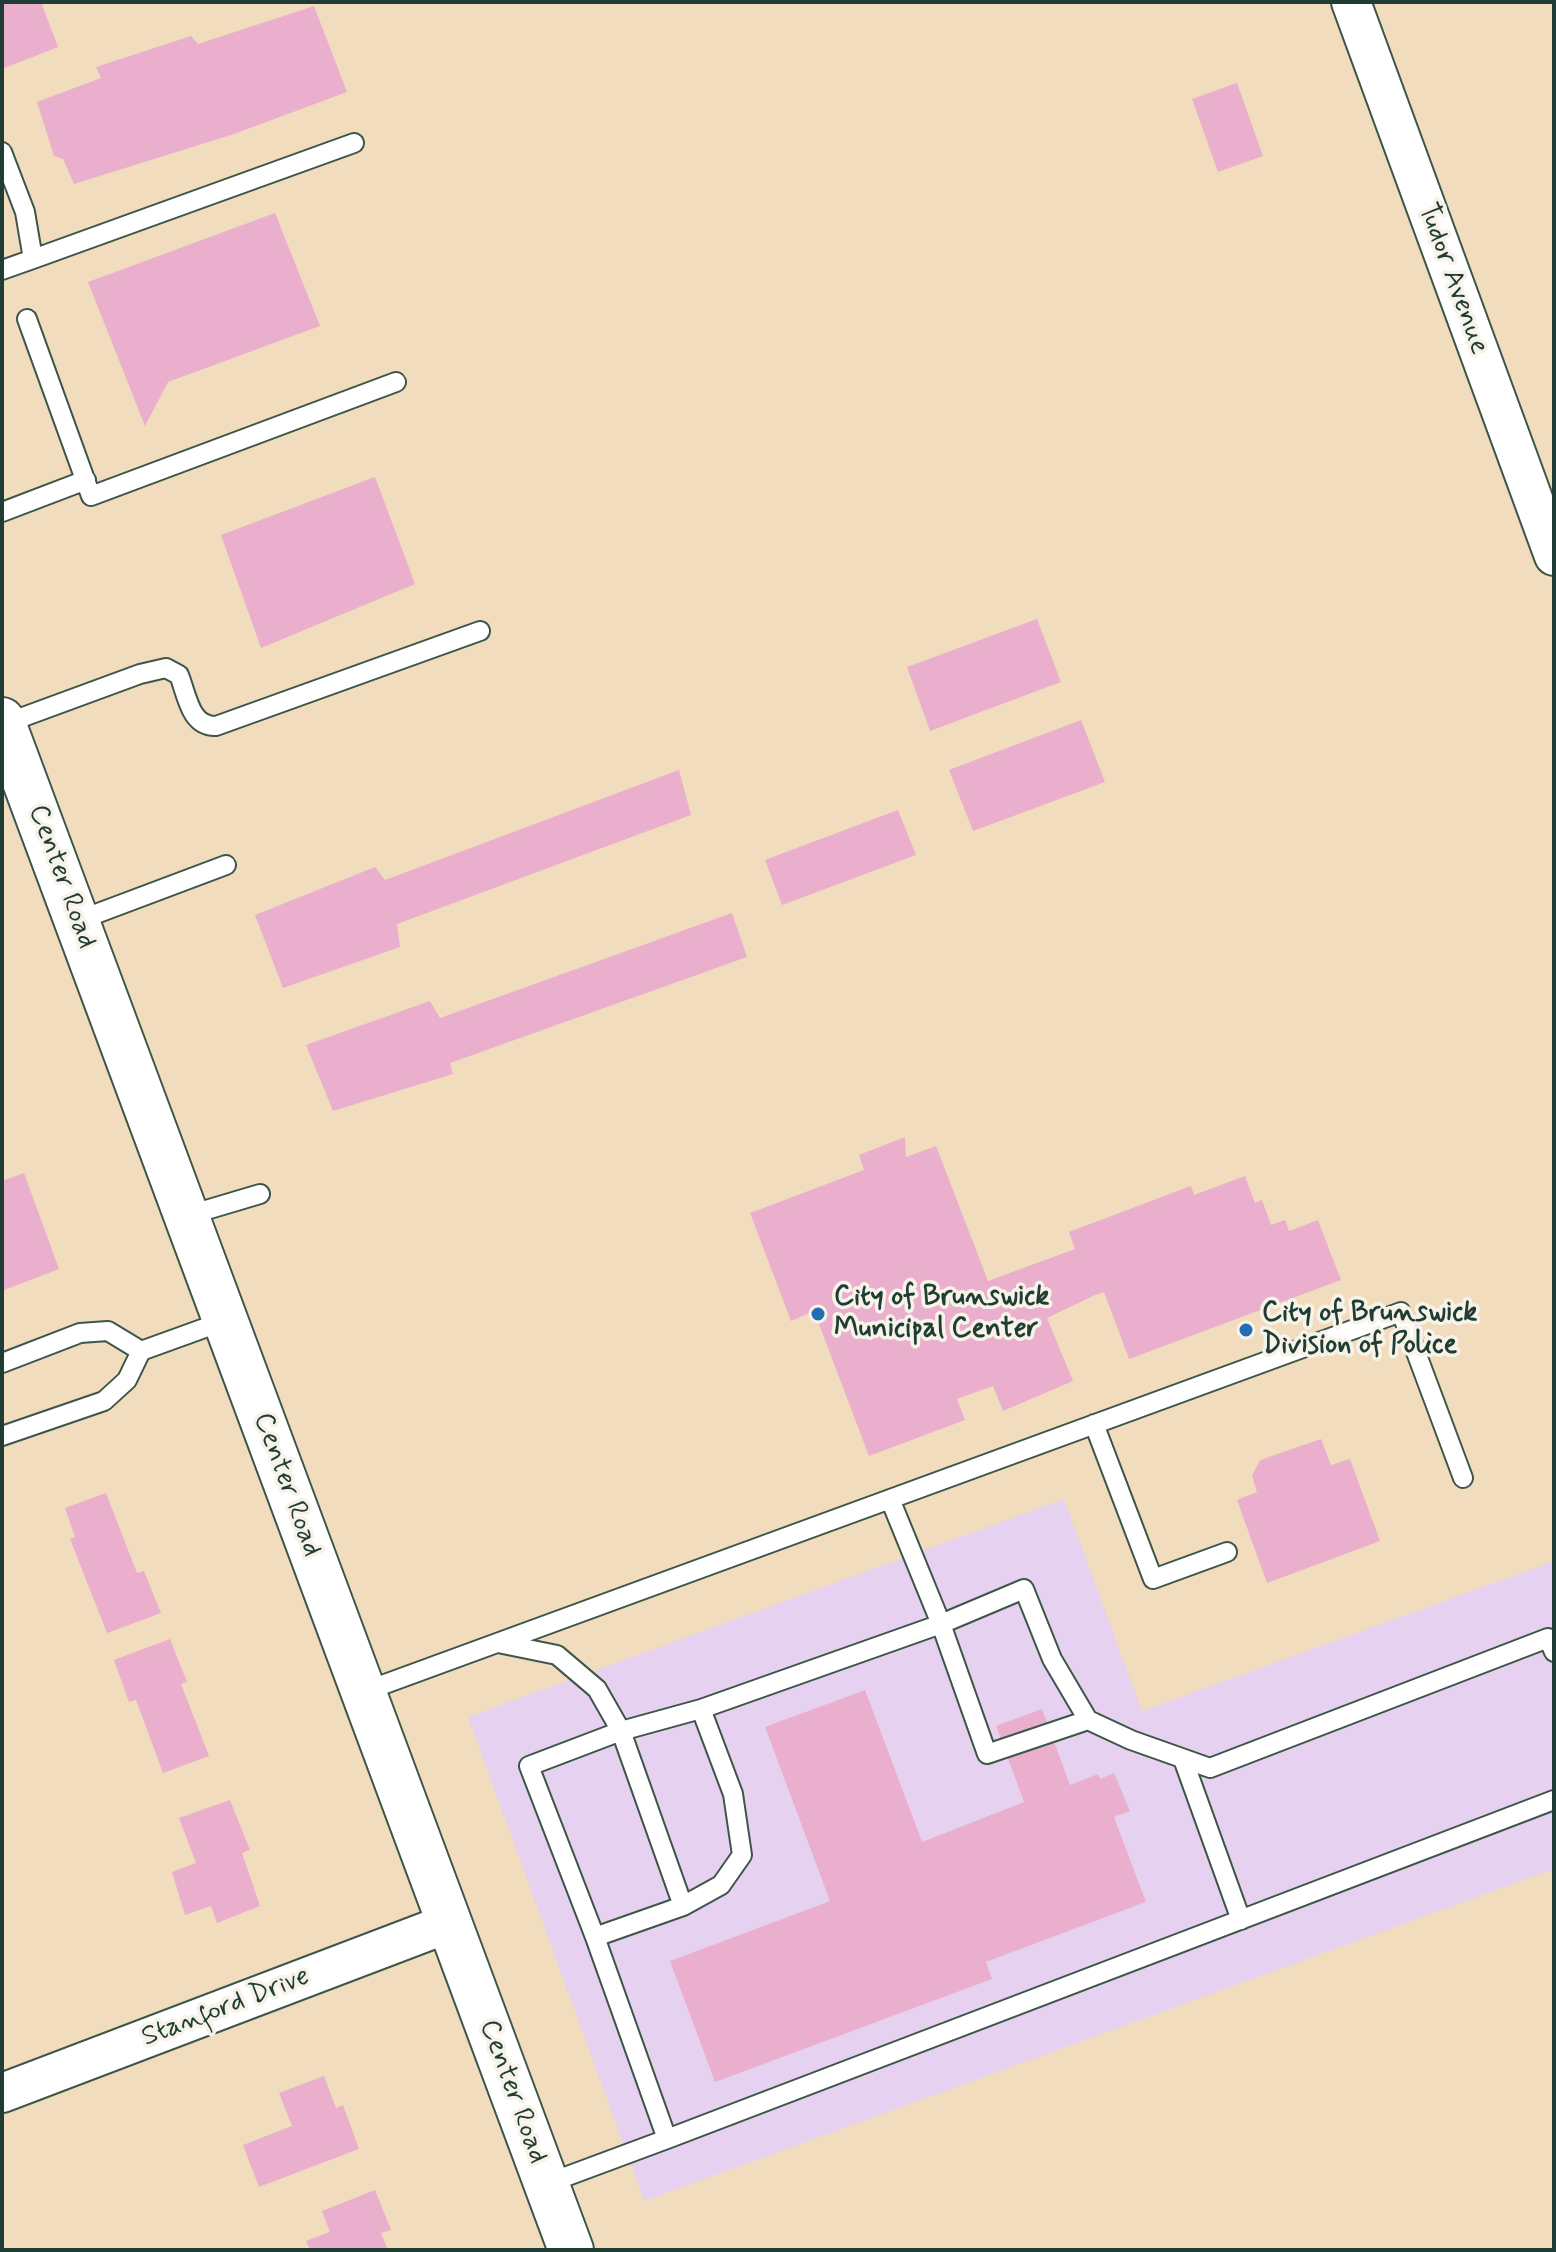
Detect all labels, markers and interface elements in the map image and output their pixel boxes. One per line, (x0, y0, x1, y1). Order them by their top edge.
street label: Tudor Avenue (1409, 199, 1495, 359)
street label: Center Road (19, 801, 103, 953)
place label: City of Brunswick Municipal Center (834, 1281, 1049, 1347)
place label: City of Brunswick Division of Police (1262, 1297, 1477, 1363)
marker: City of Brunswick Municipal Center (809, 1305, 827, 1323)
marker: City of Brunswick Division of Police (1237, 1321, 1255, 1339)
street label: Center Road (244, 1409, 328, 1561)
street label: Stanford Drive (137, 1961, 315, 2055)
street label: Center Road (470, 2016, 554, 2168)

